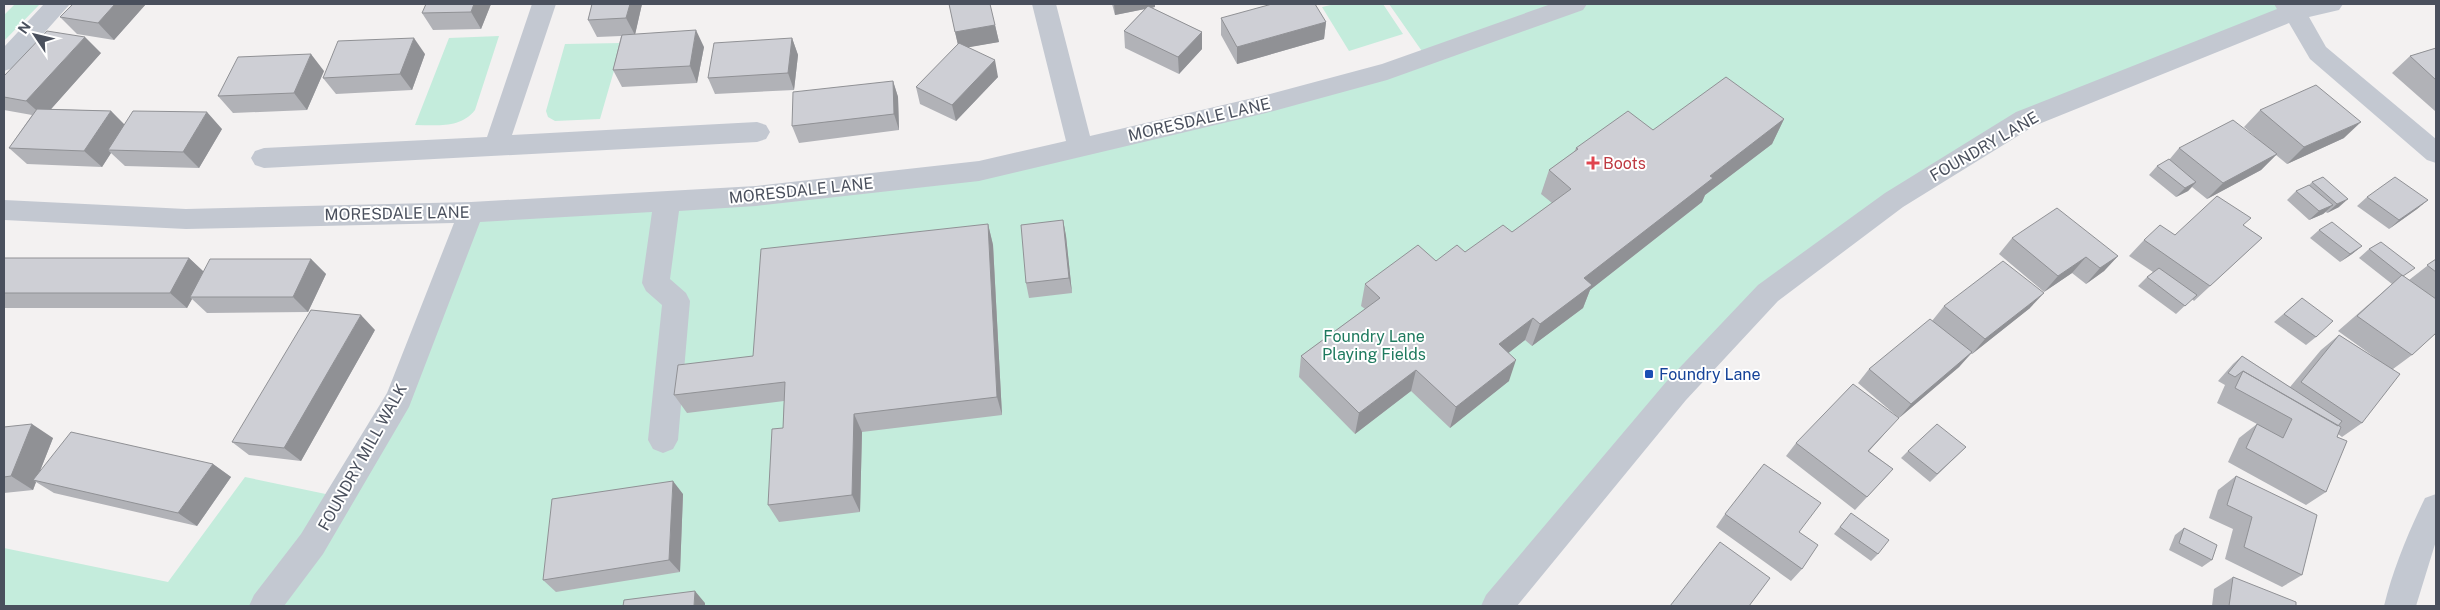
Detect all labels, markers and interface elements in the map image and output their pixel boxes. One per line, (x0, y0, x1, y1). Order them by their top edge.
north arrow (10, 10, 60, 60)
text: N (15, 18, 34, 37)
street label: MORESDALE LANE (1126, 94, 1272, 145)
street label: FOUNDRY LANE (1927, 108, 2042, 185)
place label: Boots (1603, 154, 1646, 173)
marker: Boots (1587, 157, 1599, 169)
street label: MORESDALE LANE (728, 173, 874, 208)
street label: MORESDALE LANE (324, 203, 470, 224)
park label: Foundry Lane Playing Fields (1322, 327, 1426, 364)
place label: Foundry Lane (1659, 365, 1761, 384)
marker: Foundry Lane (1643, 368, 1655, 380)
street label: FOUNDRY MILL WALK (314, 380, 411, 534)

